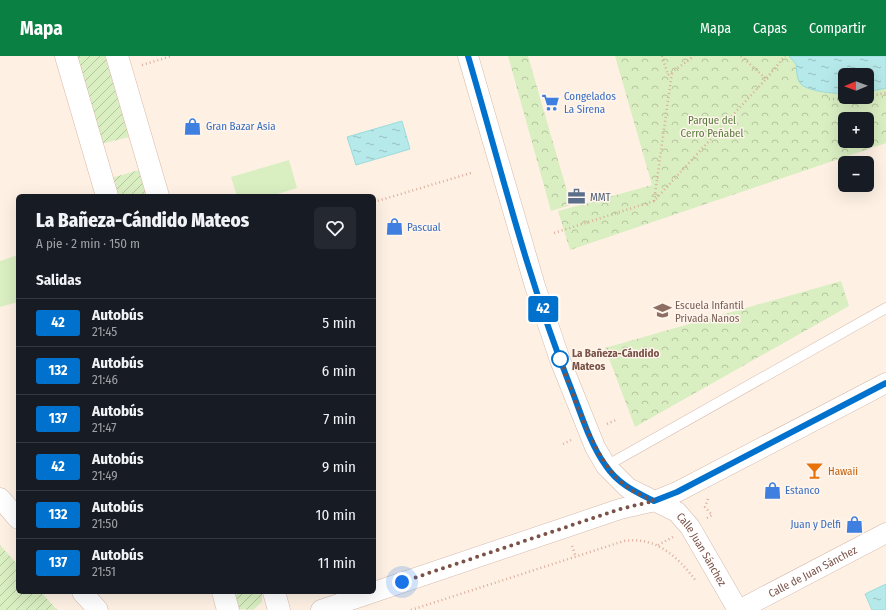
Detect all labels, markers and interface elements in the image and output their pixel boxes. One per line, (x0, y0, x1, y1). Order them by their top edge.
text: Mapa (20, 17, 63, 40)
text: Mapa (700, 20, 731, 37)
text: Capas (753, 20, 787, 37)
text: Compartir (809, 20, 866, 37)
north arrow (838, 68, 874, 104)
map controls (838, 68, 874, 192)
place label: Congelados La Sirena (564, 90, 616, 116)
supermarket icon: Congelados La Sirena (541, 92, 561, 112)
button: + (838, 112, 874, 148)
park label: Parque del Cerro Peñabel (681, 114, 743, 140)
shop icon: Gran Bazar Asia (183, 116, 203, 136)
place label: Gran Bazar Asia (206, 120, 276, 133)
button: − (838, 156, 874, 192)
office icon: MMT (567, 187, 587, 207)
place label: MMT (590, 191, 611, 204)
button: heart (314, 207, 356, 249)
text: La Bañeza-Cándido Mateos (36, 209, 249, 232)
shop icon: Pascual (384, 217, 404, 237)
place label: Pascual (407, 221, 441, 234)
text: A pie · 2 min · 150 m (36, 236, 140, 251)
text: Salidas (36, 271, 81, 289)
line badge: 42 (525, 296, 561, 322)
place label: Escuela Infantil Privada Nanos (675, 299, 744, 325)
text: 42 (536, 300, 550, 317)
school or university icon: Escuela Infantil Privada Nanos (652, 301, 672, 321)
text: Autobús (92, 306, 143, 324)
text: 42 (51, 314, 65, 331)
text: 5 min (322, 314, 356, 332)
text: 21:45 (92, 324, 117, 339)
place label: La Bañeza-Cándido Mateos (572, 347, 659, 373)
marker: La Bañeza-Cándido Mateos (551, 350, 569, 368)
text: Autobús (92, 354, 143, 372)
text: 132 (49, 362, 67, 379)
text: 6 min (322, 362, 356, 380)
text: 21:46 (92, 372, 118, 387)
text: Autobús (92, 402, 143, 420)
text: 137 (49, 410, 67, 427)
text: 7 min (323, 410, 356, 428)
text: 21:47 (92, 420, 117, 435)
text: Autobús (92, 450, 143, 468)
text: 42 (51, 458, 65, 475)
text: 9 min (322, 458, 356, 476)
bar icon: Hawaii (805, 461, 825, 481)
place label: Hawaii (828, 465, 858, 478)
text: 21:49 (92, 468, 118, 483)
shop icon: Estanco (762, 480, 782, 500)
place label: Estanco (785, 484, 820, 497)
text: Autobús (92, 498, 143, 516)
text: 132 (49, 506, 67, 523)
text: 10 min (316, 506, 356, 524)
street label: Calle Juan Sánchez (674, 510, 730, 589)
shop icon: Juan y Delfi (844, 514, 864, 534)
text: 21:50 (92, 516, 118, 531)
place label: Juan y Delfi (790, 518, 841, 531)
street label: Calle de Juan Sánchez (766, 543, 860, 600)
text: Autobús (92, 546, 143, 564)
text: 137 (49, 554, 67, 571)
text: 11 min (318, 554, 356, 572)
text: 21:51 (92, 564, 116, 579)
your location (392, 572, 412, 592)

